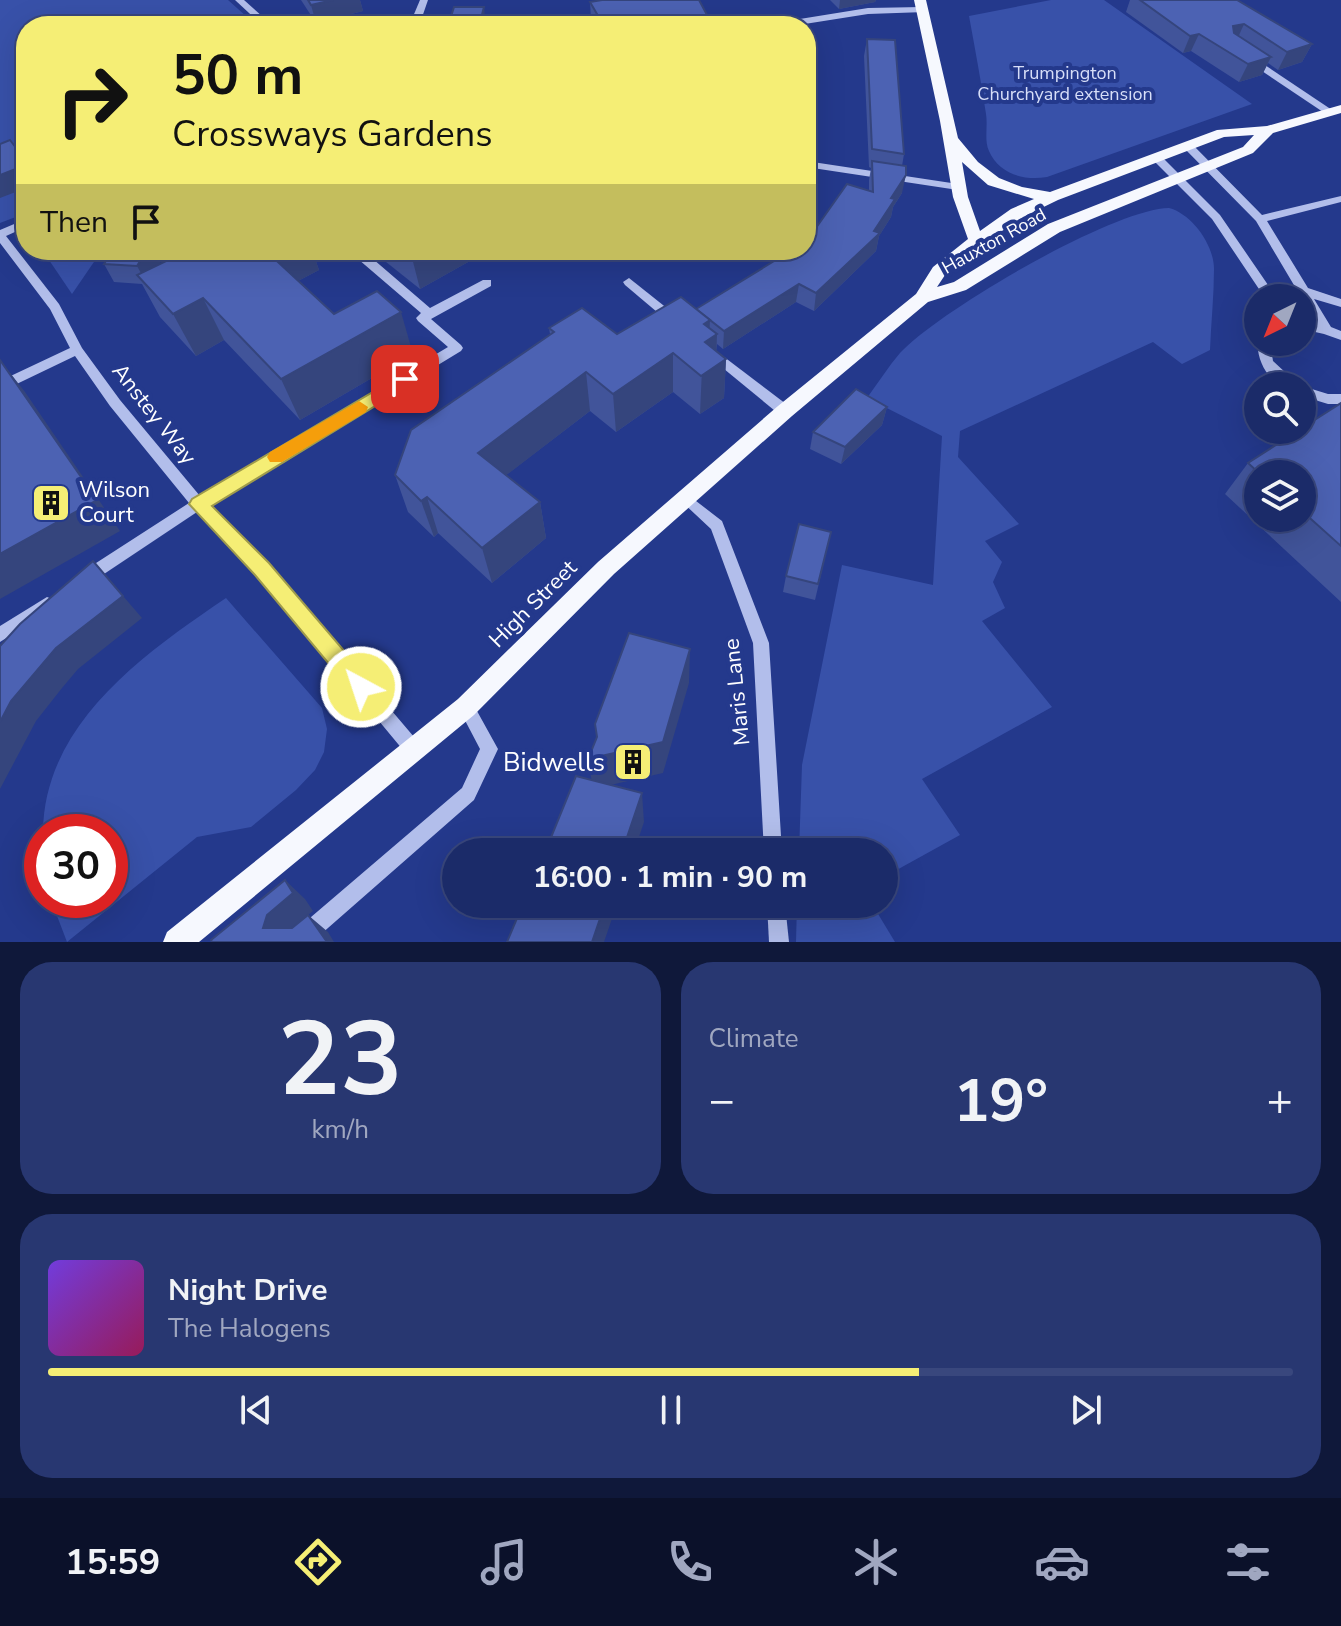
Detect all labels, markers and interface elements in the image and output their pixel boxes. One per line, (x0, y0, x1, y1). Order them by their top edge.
text: 50 m (172, 37, 303, 114)
icon: right (40, 48, 144, 152)
park label: Trumpington Churchyard extension (977, 61, 1153, 106)
text: Crossways Gardens (172, 110, 492, 159)
icon: arrive (124, 200, 168, 244)
text: Then (40, 202, 108, 243)
street label: Hauxton Road (938, 202, 1050, 280)
north arrow (1244, 284, 1316, 356)
map controls (1244, 284, 1316, 532)
pin (371, 345, 439, 413)
street label: Anstey Way (105, 357, 203, 471)
icon: arrive (383, 357, 427, 401)
button: search (1244, 372, 1316, 444)
button: layers (1244, 460, 1316, 532)
place label: Wilson Court (79, 475, 150, 530)
building icon: Wilson Court (30, 482, 72, 524)
street label: High Street (482, 553, 584, 655)
street label: Maris Lane (716, 637, 758, 747)
position arrow (319, 645, 403, 729)
building icon: Bidwells (612, 741, 654, 783)
place label: Bidwells (503, 745, 605, 780)
speed limit sign: 30 (24, 814, 128, 918)
text: 16:00 · 1 min · 90 m (533, 857, 807, 898)
text: 23 (278, 989, 403, 1131)
text: Climate (709, 1021, 799, 1056)
text: 19° (953, 1060, 1048, 1142)
text: − (709, 1071, 735, 1131)
text: + (1267, 1071, 1293, 1131)
text: km/h (312, 1112, 369, 1147)
text: Night Drive (168, 1270, 327, 1311)
text: The Halogens (168, 1311, 331, 1346)
icon: previous (234, 1388, 278, 1432)
icon: pause (649, 1388, 693, 1432)
icon: next (1064, 1388, 1108, 1432)
icon: directions (290, 1534, 346, 1590)
icon: music (476, 1534, 532, 1590)
icon: phone (662, 1534, 718, 1590)
icon: climate (848, 1534, 904, 1590)
icon: car (1034, 1534, 1090, 1590)
icon: filters (1220, 1534, 1276, 1590)
text: 15:59 (65, 1538, 160, 1587)

